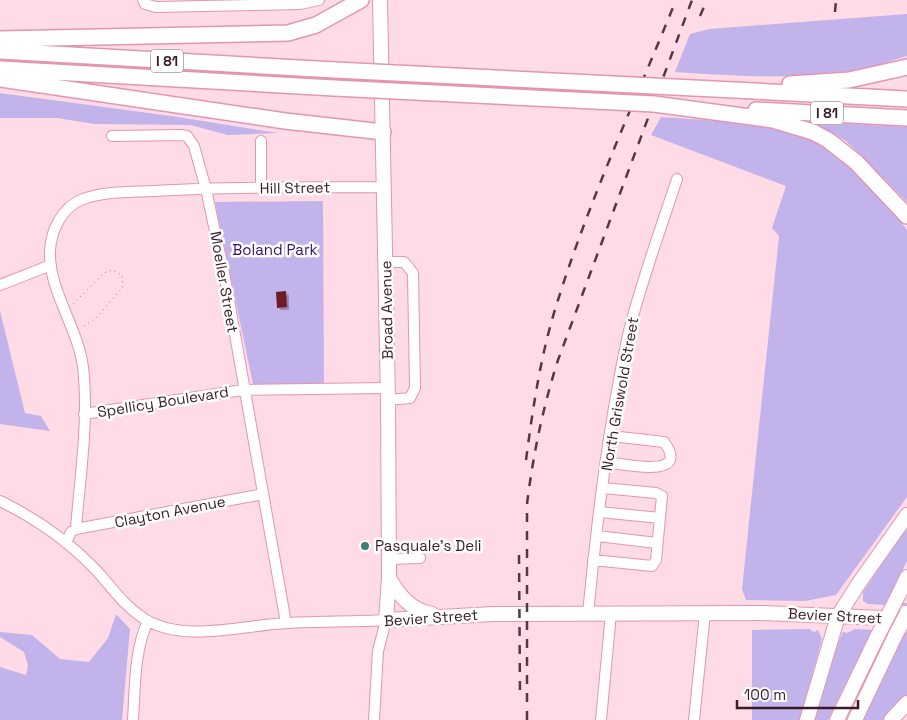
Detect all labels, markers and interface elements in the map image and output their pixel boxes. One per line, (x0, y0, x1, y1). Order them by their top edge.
road number: I 81 (151, 49, 183, 72)
road number: I 81 (811, 102, 843, 125)
street label: Hill Street (260, 177, 331, 198)
street label: Moeller Street (206, 230, 243, 334)
park label: Boland Park (232, 240, 318, 259)
street label: Broad Avenue (376, 260, 397, 360)
street label: North Griswold Street (597, 315, 642, 472)
street label: Spellicy Boulevard (96, 382, 230, 421)
street label: Clayton Avenue (113, 491, 227, 532)
place label: Pasquale's Deli (375, 536, 482, 555)
marker: Pasquale's Deli (359, 540, 371, 552)
street label: Bevier Street (787, 604, 883, 627)
street label: Bevier Street (383, 605, 479, 630)
scale bar (737, 678, 858, 710)
text: 100 m (744, 685, 786, 704)

